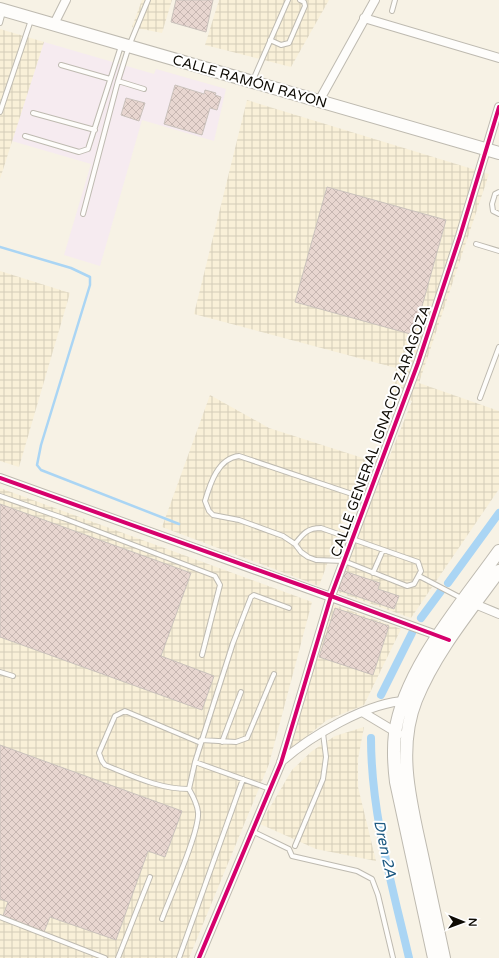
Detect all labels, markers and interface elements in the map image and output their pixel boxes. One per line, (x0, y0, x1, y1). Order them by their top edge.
street label: CALLE RAMÓN RAYON (171, 51, 329, 112)
street label: CALLE GENERAL IGNACIO ZARAGOZA (327, 303, 434, 559)
water label: Dren 2A (370, 818, 400, 880)
north arrow (443, 902, 483, 942)
text: N (466, 918, 479, 927)

